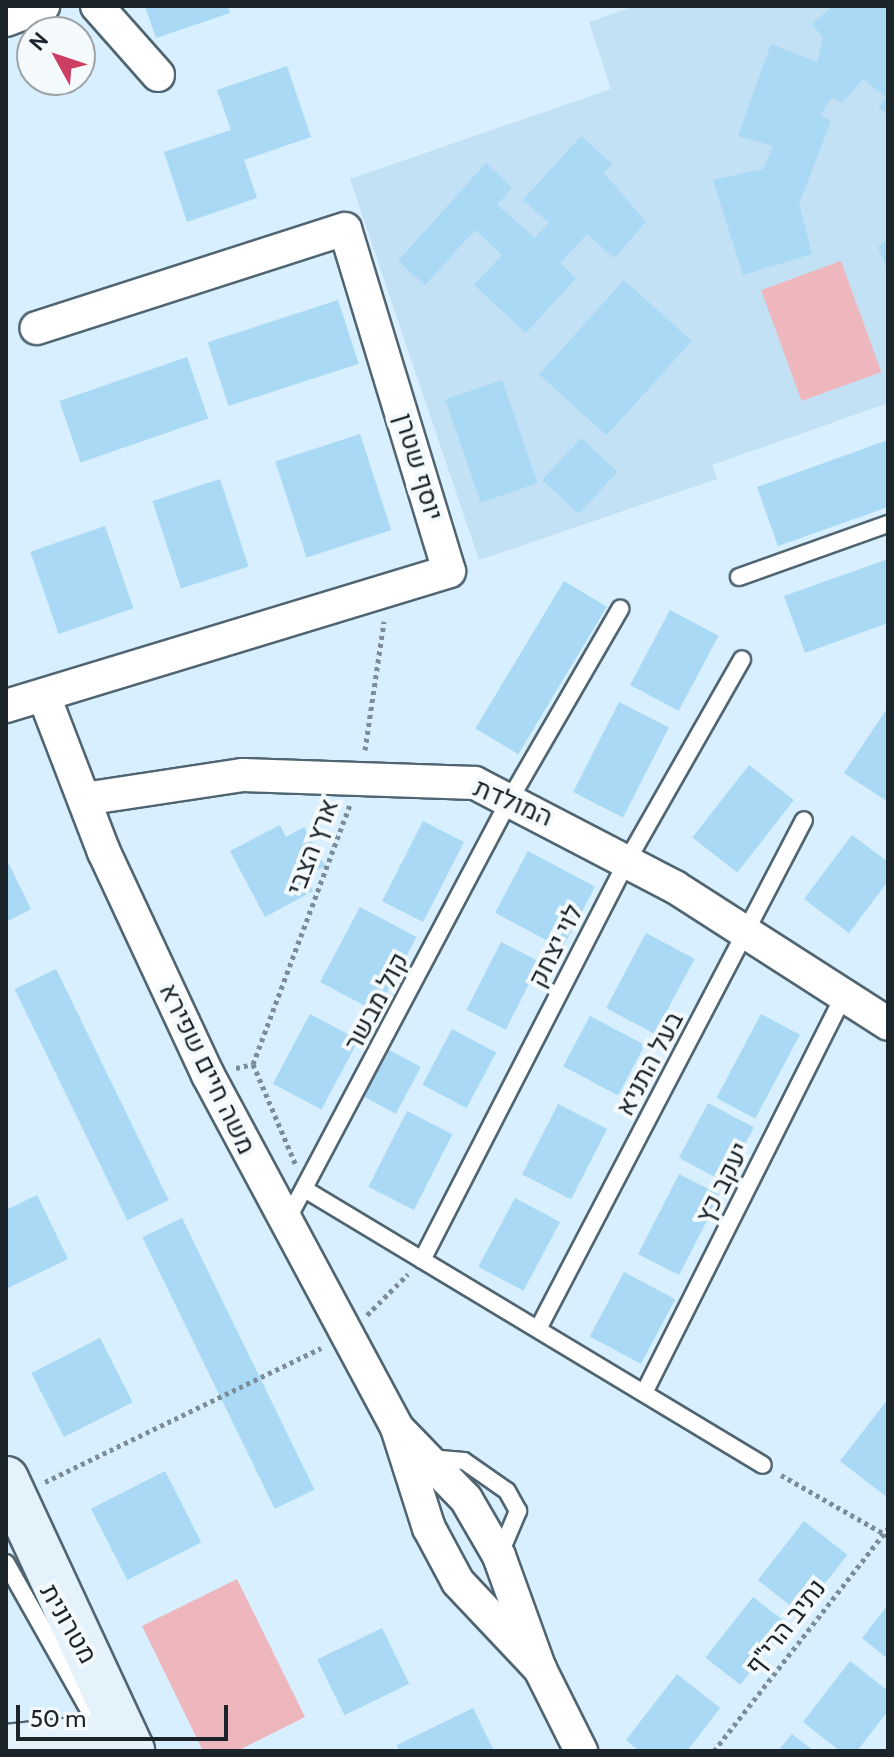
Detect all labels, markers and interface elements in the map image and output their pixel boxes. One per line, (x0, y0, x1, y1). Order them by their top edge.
north arrow (16, 16, 96, 96)
text: N (23, 27, 54, 56)
street label: יוסף שטרן (387, 410, 449, 524)
street label: המולדת (469, 773, 557, 833)
street label: ארץ הצבי (280, 795, 346, 899)
street label: לוי יצחק (522, 899, 590, 993)
street label: קול מבשר (338, 948, 416, 1056)
street label: משה חיים שפירא (152, 978, 262, 1160)
street label: בעל התניא (610, 1007, 690, 1121)
street label: יעקב כץ (689, 1137, 757, 1229)
street label: נתיב הרי"ף (739, 1573, 833, 1681)
street label: מטרונית (33, 1579, 103, 1669)
scale bar (20, 1689, 232, 1739)
text: 50 m (30, 1704, 86, 1733)

